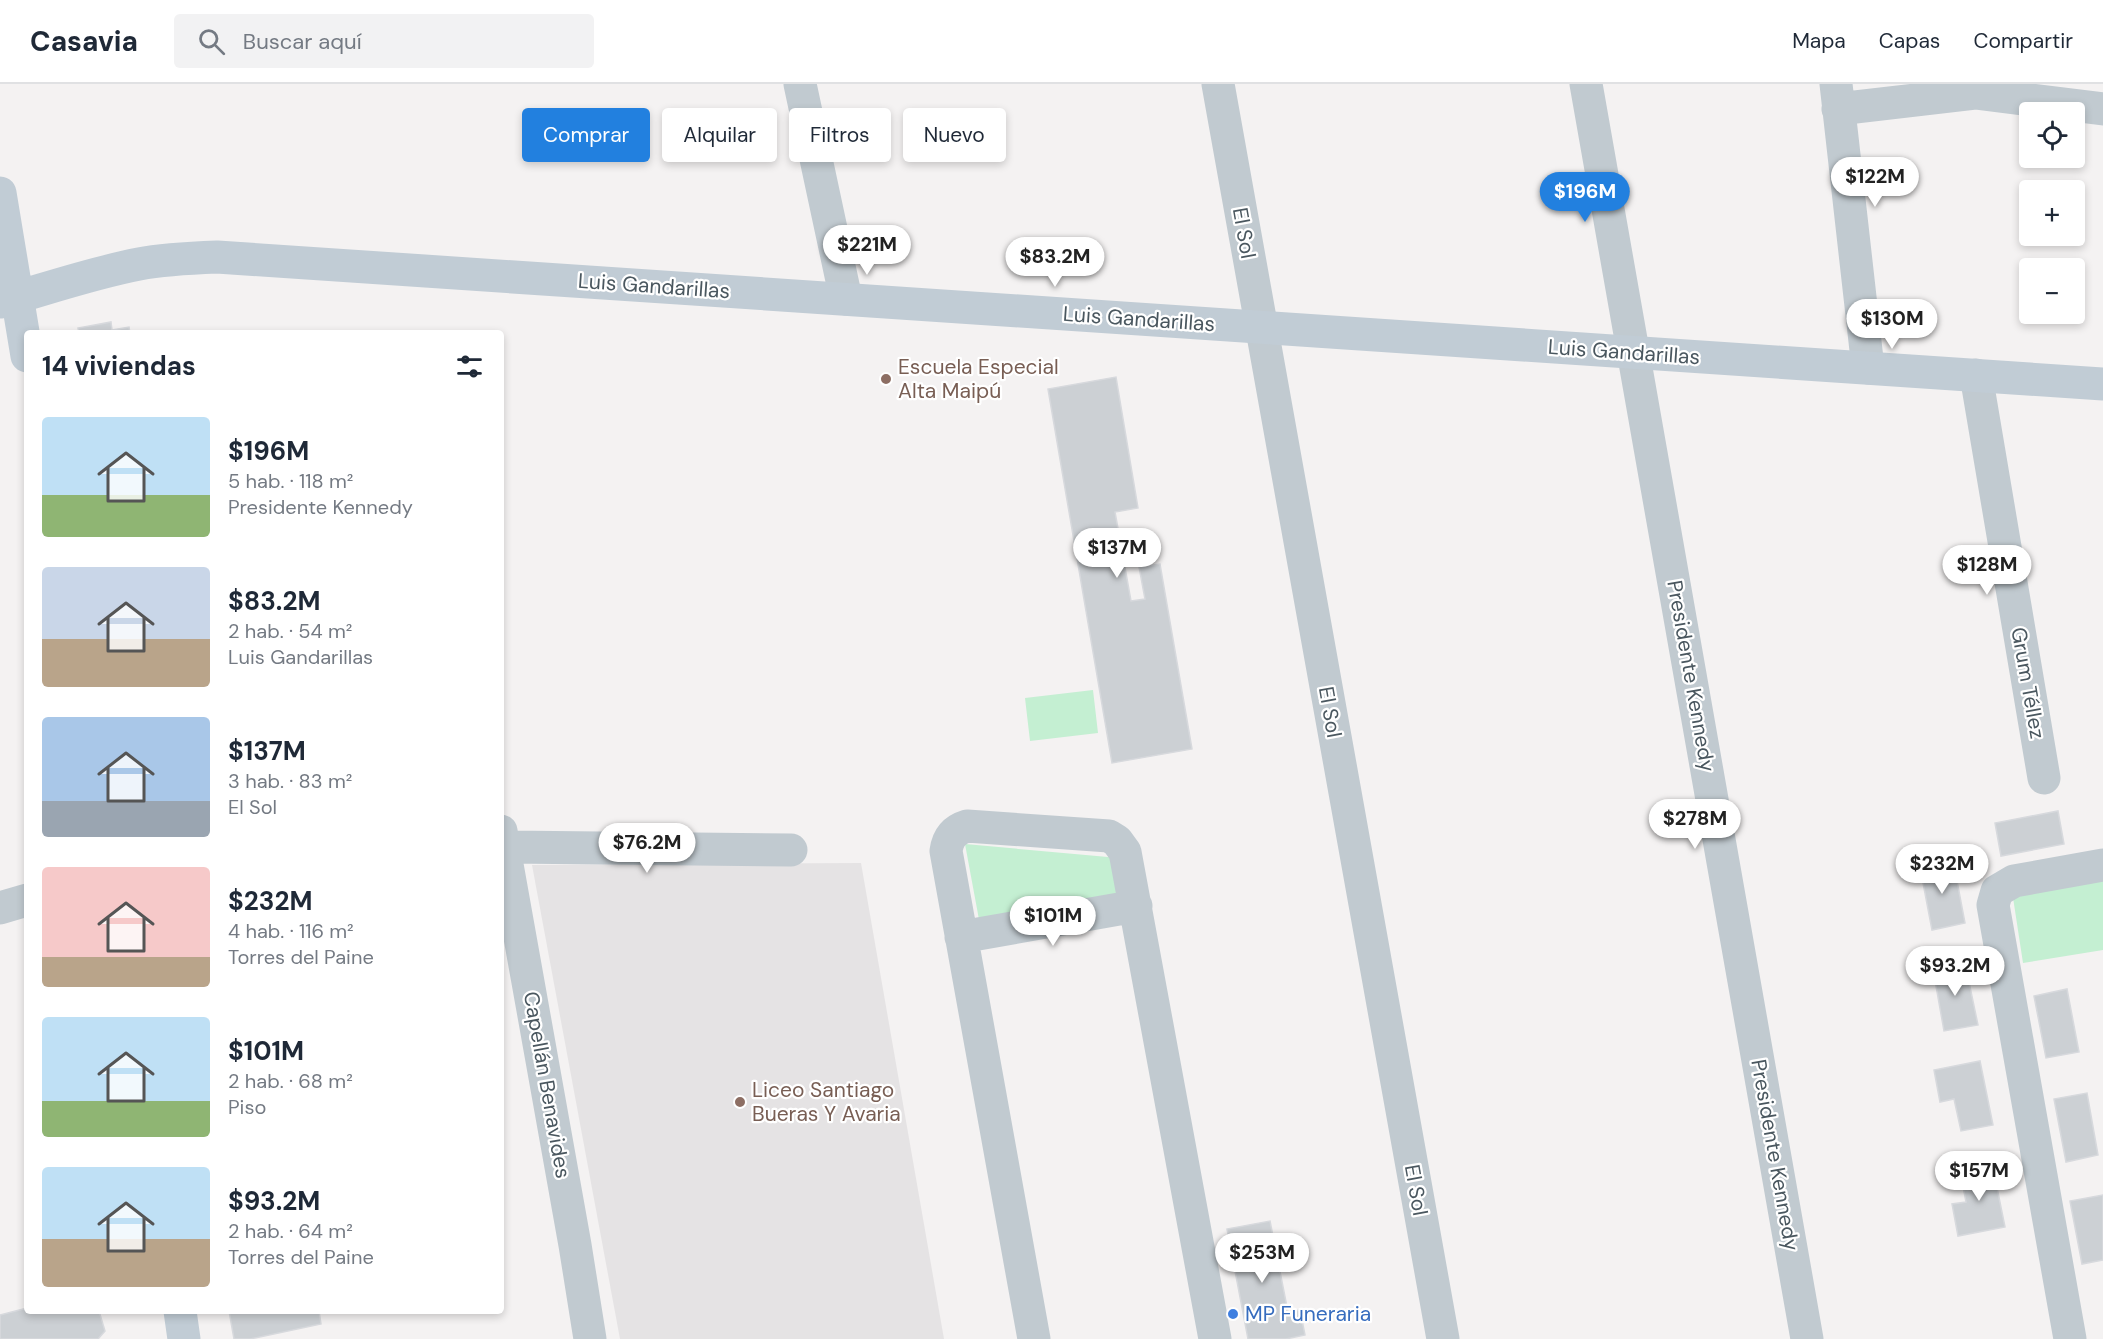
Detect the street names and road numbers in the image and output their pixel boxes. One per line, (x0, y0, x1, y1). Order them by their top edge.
street label: El Sol (1226, 205, 1262, 261)
street label: Luis Gandarillas (577, 267, 731, 305)
street label: Luis Gandarillas (1062, 300, 1216, 338)
street label: Luis Gandarillas (1547, 333, 1701, 371)
street label: Presidente Kennedy (1660, 578, 1722, 774)
street label: Grum Téllez (2004, 625, 2052, 741)
street label: El Sol (1312, 684, 1348, 740)
street label: Capellán Benavides (517, 989, 577, 1181)
street label: Presidente Kennedy (1744, 1057, 1806, 1253)
street label: El Sol (1398, 1162, 1434, 1218)

